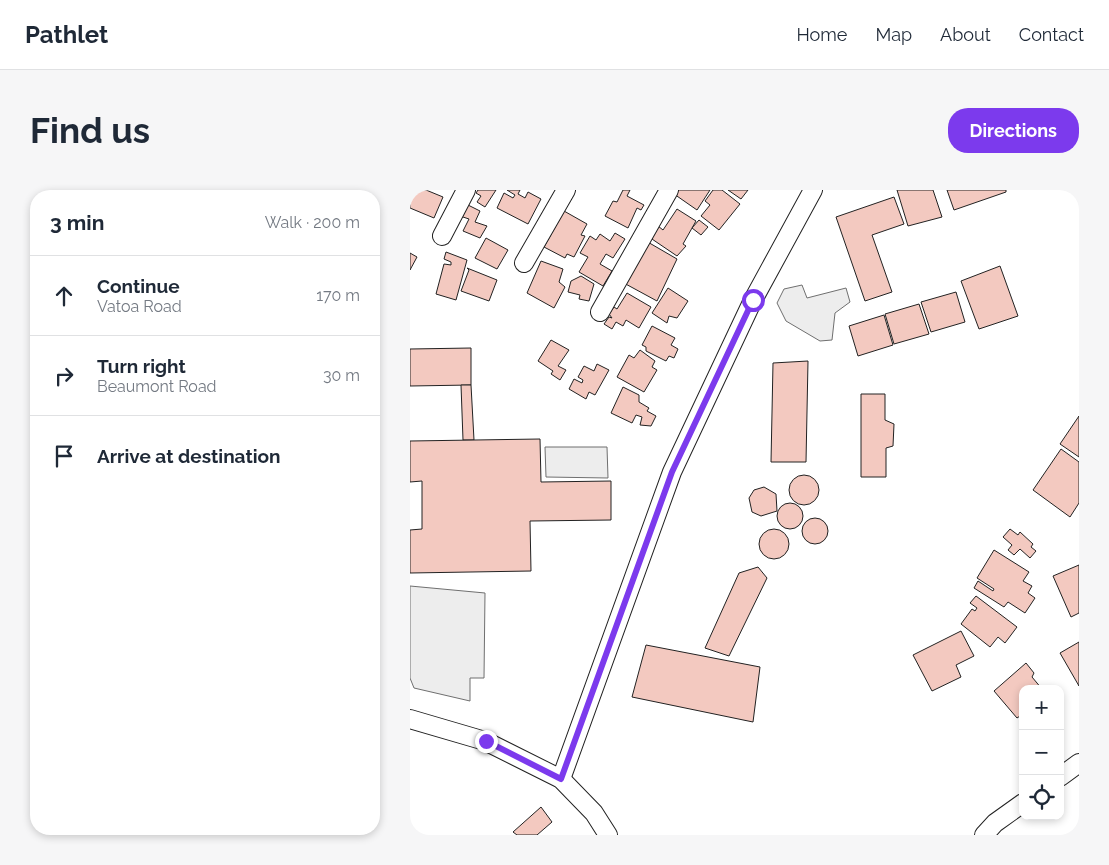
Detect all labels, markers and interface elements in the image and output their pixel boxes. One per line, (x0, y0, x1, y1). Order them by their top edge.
text: Pathlet (25, 20, 108, 49)
text: Home (796, 24, 847, 45)
text: Map (875, 24, 912, 45)
text: About (940, 24, 991, 45)
text: Contact (1019, 24, 1084, 45)
button: Directions (948, 108, 1079, 153)
text: Find us (30, 110, 150, 151)
text: 3 min (50, 210, 104, 235)
text: Walk · 200 m (265, 213, 360, 232)
text: Continue (97, 275, 180, 297)
icon: ahead (50, 282, 78, 310)
text: 170 m (316, 286, 360, 305)
route start (742, 289, 765, 312)
text: Vatoa Road (97, 297, 182, 316)
text: Turn right (97, 355, 186, 377)
icon: right (50, 362, 78, 390)
text: 30 m (323, 366, 360, 385)
text: Beaumont Road (97, 377, 217, 396)
icon: arrive (50, 442, 78, 470)
text: Arrive at destination (97, 445, 281, 467)
map controls (1019, 685, 1064, 820)
button: + (1019, 685, 1064, 730)
route end (475, 730, 498, 753)
button: − (1019, 730, 1064, 775)
button: locate (1019, 775, 1064, 820)

